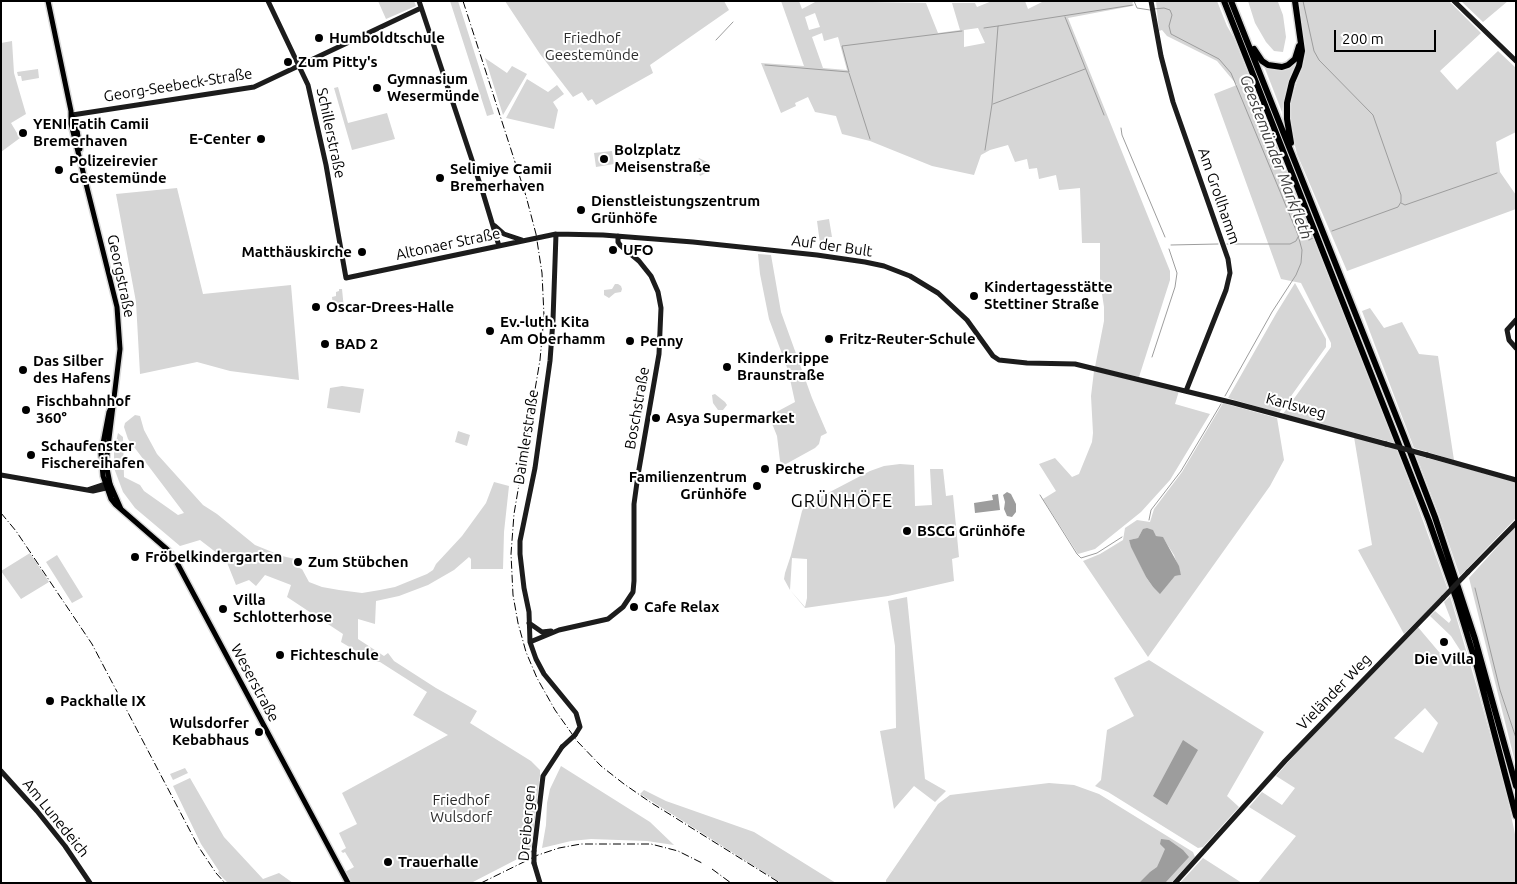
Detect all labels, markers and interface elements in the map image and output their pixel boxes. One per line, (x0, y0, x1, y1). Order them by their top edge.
scale bar (1337, 20, 1440, 52)
place label: Humboldtschule (329, 29, 445, 47)
park label: Friedhof Geestemünde (545, 29, 639, 64)
text: 200 m (1342, 30, 1384, 47)
marker: Humboldtschule (313, 32, 325, 44)
place label: Zum Pitty's (298, 53, 378, 71)
marker: Zum Pitty's (282, 56, 294, 68)
street label: Georg-Seebeck-Straße (102, 64, 254, 106)
place label: Gymnasium Wesermünde (387, 70, 479, 105)
water label: Geestemünder Markfleth (1236, 72, 1316, 242)
marker: Gymnasium Wesermünde (371, 82, 383, 94)
street label: Schillerstraße (313, 86, 349, 180)
place label: YENI Fatih Camii Bremerhaven (33, 115, 149, 150)
marker: YENI Fatih Camii Bremerhaven (17, 127, 29, 139)
place label: E-Center (189, 130, 251, 148)
marker: E-Center (255, 133, 267, 145)
place label: Bolzplatz Meisenstraße (614, 141, 711, 176)
street label: Am Grollhamm (1194, 146, 1244, 246)
place label: Polizeirevier Geestemünde (69, 152, 167, 187)
marker: Bolzplatz Meisenstraße (598, 153, 610, 165)
place label: Selimiye Camii Bremerhaven (450, 160, 552, 195)
marker: Polizeirevier Geestemünde (53, 164, 65, 176)
marker: Selimiye Camii Bremerhaven (434, 172, 446, 184)
place label: Dienstleistungszentrum Grünhöfe (591, 192, 760, 227)
marker: Dienstleistungszentrum Grünhöfe (575, 204, 587, 216)
street label: Altonaer Straße (394, 224, 502, 264)
street label: Auf der Bult (790, 231, 874, 261)
street label: Georgstraße (103, 233, 139, 319)
place label: UFO (623, 241, 654, 259)
place label: Matthäuskirche (241, 243, 352, 261)
marker: UFO (607, 244, 619, 256)
marker: Matthäuskirche (356, 246, 368, 258)
place label: Kindertagesstätte Stettiner Straße (984, 278, 1113, 313)
marker: Kindertagesstätte Stettiner Straße (968, 290, 980, 302)
place label: Oscar-Drees-Halle (326, 298, 454, 316)
marker: Oscar-Drees-Halle (310, 301, 322, 313)
place label: Ev.-luth. Kita Am Oberhamm (500, 313, 605, 348)
marker: Ev.-luth. Kita Am Oberhamm (484, 325, 496, 337)
place label: Fritz-Reuter-Schule (839, 330, 976, 348)
place label: Penny (640, 332, 683, 350)
marker: Fritz-Reuter-Schule (823, 333, 835, 345)
place label: BAD 2 (335, 335, 378, 353)
marker: Penny (624, 335, 636, 347)
marker: BAD 2 (319, 338, 331, 350)
place label: Kinderkrippe Braunstraße (737, 349, 829, 384)
place label: Das Silber des Hafens (33, 352, 111, 387)
marker: Kinderkrippe Braunstraße (721, 361, 733, 373)
marker: Das Silber des Hafens (17, 364, 29, 376)
street label: Boschstraße (621, 365, 653, 451)
street label: Daimlerstraße (510, 388, 542, 486)
street label: Karlsweg (1264, 389, 1328, 423)
place label: Fischbahnhof 360° (36, 392, 130, 427)
marker: Fischbahnhof 360° (20, 404, 32, 416)
place label: Asya Supermarket (666, 409, 795, 427)
marker: Asya Supermarket (650, 412, 662, 424)
place label: Schaufenster Fischereihafen (41, 437, 145, 472)
marker: Schaufenster Fischereihafen (25, 449, 37, 461)
place label: Petruskirche (775, 460, 865, 478)
marker: Petruskirche (759, 463, 771, 475)
place label: Familienzentrum Grünhöfe (629, 468, 747, 503)
marker: Familienzentrum Grünhöfe (751, 480, 763, 492)
district label: GRÜNHÖFE (790, 490, 894, 512)
place label: BSCG Grünhöfe (917, 522, 1025, 540)
marker: BSCG Grünhöfe (901, 525, 913, 537)
place label: Fröbelkindergarten (145, 548, 282, 566)
marker: Fröbelkindergarten (129, 551, 141, 563)
place label: Zum Stübchen (308, 553, 409, 571)
marker: Zum Stübchen (292, 556, 304, 568)
place label: Villa Schlotterhose (233, 591, 332, 626)
place label: Cafe Relax (644, 598, 719, 616)
marker: Cafe Relax (628, 601, 640, 613)
marker: Villa Schlotterhose (217, 603, 229, 615)
marker: Die Villa (1438, 636, 1450, 648)
street label: Weserstraße (227, 641, 283, 725)
place label: Fichteschule (290, 646, 379, 664)
marker: Fichteschule (274, 649, 286, 661)
street label: Vieländer Weg (1293, 650, 1375, 734)
place label: Die Villa (1414, 650, 1474, 668)
place label: Packhalle IX (60, 692, 146, 710)
marker: Packhalle IX (44, 695, 56, 707)
place label: Wulsdorfer Kebabhaus (170, 714, 249, 749)
marker: Wulsdorfer Kebabhaus (253, 726, 265, 738)
street label: Am Lunedeich (19, 775, 93, 861)
street label: Dreibergen (515, 784, 539, 862)
park label: Friedhof Wulsdorf (430, 791, 492, 826)
place label: Trauerhalle (398, 853, 479, 871)
marker: Trauerhalle (382, 856, 394, 868)

